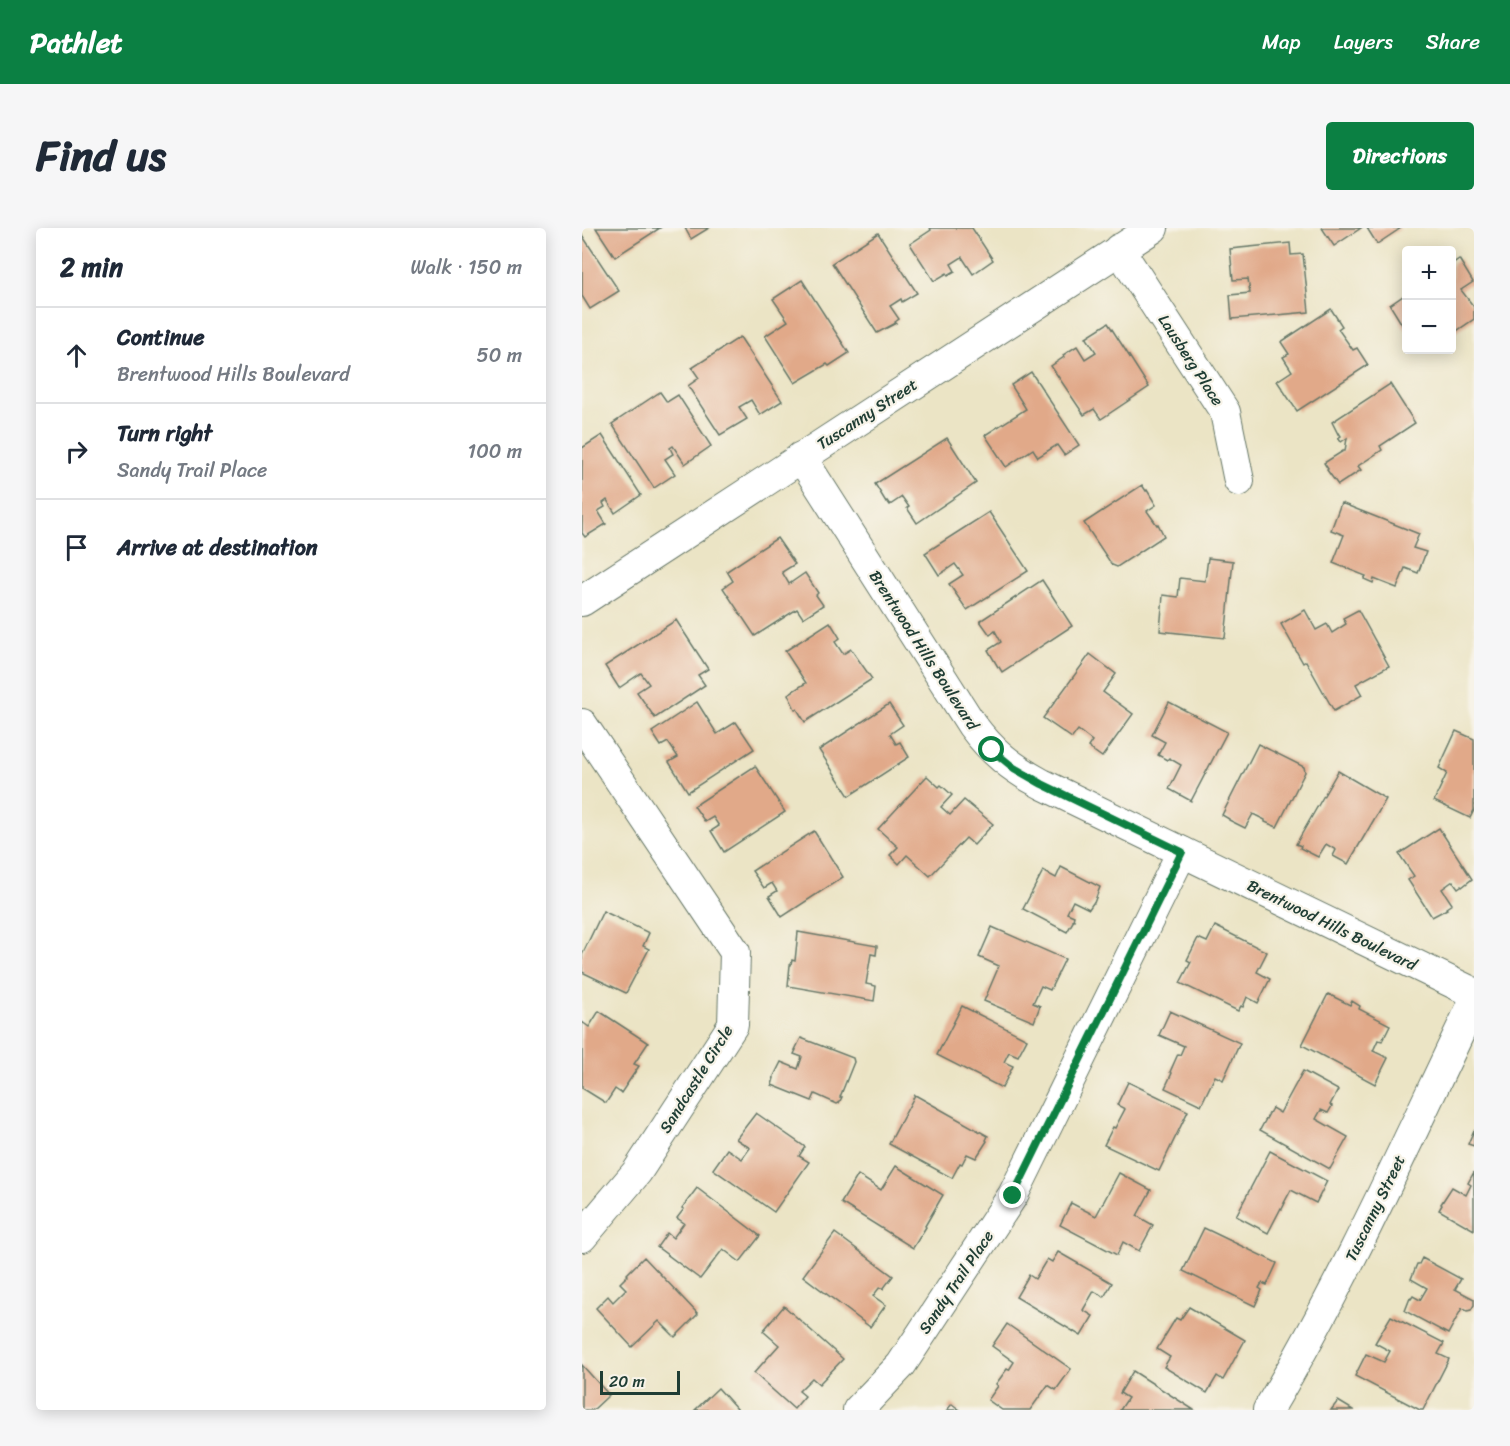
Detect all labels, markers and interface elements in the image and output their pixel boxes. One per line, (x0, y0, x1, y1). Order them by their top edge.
text: Pathlet (30, 18, 123, 67)
text: Map (1262, 23, 1301, 61)
text: Layers (1334, 23, 1393, 61)
text: Share (1426, 23, 1480, 61)
text: Find us (36, 119, 166, 193)
button: Directions (1326, 122, 1474, 190)
text: 2 min (60, 244, 123, 290)
map controls (1402, 246, 1456, 354)
button: + (1402, 246, 1456, 300)
text: Walk · 150 m (410, 250, 522, 285)
button: − (1402, 300, 1456, 354)
street label: Lausberg Place (1150, 308, 1232, 412)
text: Continue (117, 318, 205, 357)
text: 50 m (477, 338, 522, 373)
icon: ahead (60, 339, 93, 372)
text: Brentwood Hills Boulevard (117, 357, 350, 392)
street label: Tuscanny Street (811, 370, 923, 458)
text: Turn right (117, 414, 212, 453)
text: 100 m (468, 434, 522, 469)
icon: right (60, 435, 93, 468)
text: Sandy Trail Place (117, 453, 267, 488)
text: Arrive at destination (117, 528, 318, 567)
icon: arrive (60, 531, 93, 564)
street label: Brentwood Hills Boulevard (861, 564, 988, 737)
route start (978, 736, 1004, 762)
street label: Brentwood Hills Boulevard (1242, 871, 1423, 980)
street label: Sandcastle Circle (651, 1019, 741, 1139)
street label: Tuscanny Street (1337, 1150, 1413, 1266)
route end (999, 1182, 1025, 1208)
street label: Sandy Trail Place (910, 1224, 1002, 1340)
text: 20 m (609, 1367, 645, 1396)
scale bar (600, 1368, 680, 1396)

